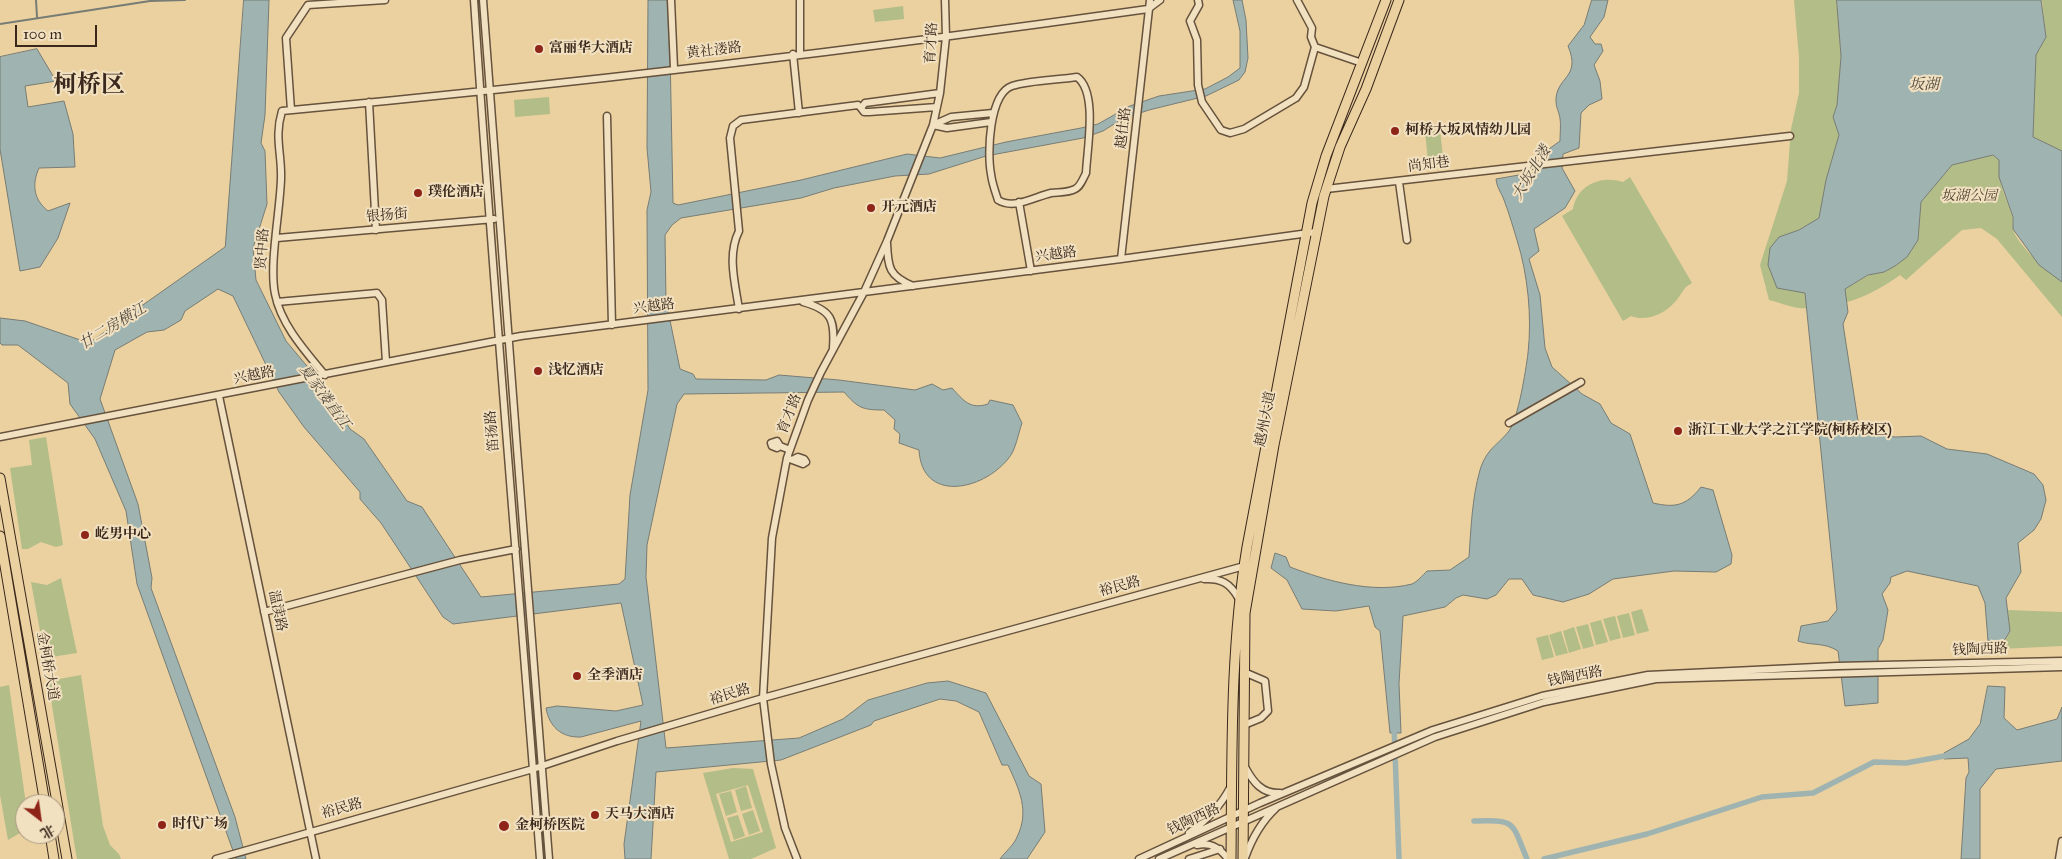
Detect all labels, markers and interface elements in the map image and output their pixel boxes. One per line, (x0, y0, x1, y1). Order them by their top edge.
scale bar (18, 15, 100, 47)
street label: 育才路 (923, 22, 941, 64)
text: 100 m (23, 25, 62, 43)
street label: 黄社溇路 (685, 39, 743, 63)
place label: 富丽华大酒店 (549, 41, 633, 57)
marker: 富丽华大酒店 (533, 43, 545, 55)
district label: 柯桥区 (53, 72, 125, 100)
water label: 坂湖 (1909, 76, 1939, 94)
street label: 越仕路 (1113, 106, 1135, 150)
place label: 柯桥大坂风情幼儿园 (1405, 123, 1531, 139)
marker: 柯桥大坂风情幼儿园 (1389, 125, 1401, 137)
water label: 大坂北溇 (1509, 143, 1555, 203)
street label: 尚知巷 (1407, 154, 1451, 176)
place label: 璞伦酒店 (428, 185, 484, 201)
marker: 璞伦酒店 (412, 187, 424, 199)
park label: 坂湖公园 (1941, 189, 1997, 205)
place label: 开元酒店 (881, 200, 937, 216)
marker: 开元酒店 (865, 202, 877, 214)
street label: 银扬街 (365, 206, 409, 226)
street label: 贤中路 (253, 227, 273, 271)
street label: 兴越路 (1034, 244, 1078, 266)
street label: 兴越路 (632, 296, 676, 318)
water label: 廿二房横江 (76, 300, 150, 354)
water label: 夏家溇直江 (295, 361, 353, 433)
place label: 浅忆酒店 (548, 363, 604, 379)
street label: 兴越路 (232, 364, 276, 388)
marker: 浅忆酒店 (532, 365, 544, 377)
street label: 越州大道 (1252, 390, 1280, 448)
street label: 育才路 (775, 391, 805, 437)
street label: 笛扬路 (483, 409, 503, 453)
place label: 浙江工业大学之江学院(柯桥校区) (1688, 423, 1892, 439)
marker: 浙江工业大学之江学院(柯桥校区) (1672, 425, 1684, 437)
place label: 屹男中心 (95, 527, 151, 543)
marker: 屹男中心 (79, 529, 91, 541)
street label: 裕民路 (1098, 573, 1142, 601)
street label: 温渎路 (264, 589, 290, 633)
street label: 金柯桥大道 (33, 630, 61, 702)
street label: 钱陶西路 (1952, 641, 2008, 659)
street label: 钱陶西路 (1546, 663, 1604, 691)
place label: 全季酒店 (587, 668, 643, 684)
marker: 全季酒店 (571, 670, 583, 682)
street label: 裕民路 (707, 681, 753, 709)
north arrow (15, 794, 65, 844)
street label: 裕民路 (319, 795, 365, 823)
street label: 钱陶西路 (1165, 801, 1223, 839)
place label: 天马大酒店 (605, 807, 675, 823)
marker: 天马大酒店 (589, 809, 601, 821)
place label: 时代广场 (172, 817, 228, 833)
place label: 金柯桥医院 (515, 818, 585, 834)
marker: 时代广场 (156, 819, 168, 831)
marker: 金柯桥医院 (497, 819, 511, 833)
text: 北 (37, 821, 58, 842)

